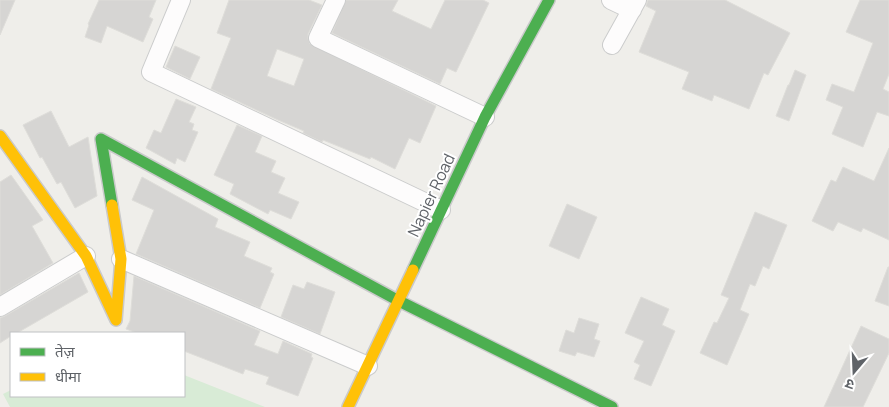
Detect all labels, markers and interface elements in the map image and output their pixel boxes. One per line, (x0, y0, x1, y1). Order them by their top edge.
street label: Napier Road (402, 150, 460, 240)
legend (10, 332, 185, 397)
text: तेज़ (55, 341, 76, 362)
north arrow (829, 347, 879, 397)
text: धीमा (55, 366, 82, 387)
text: उ (842, 374, 857, 395)

